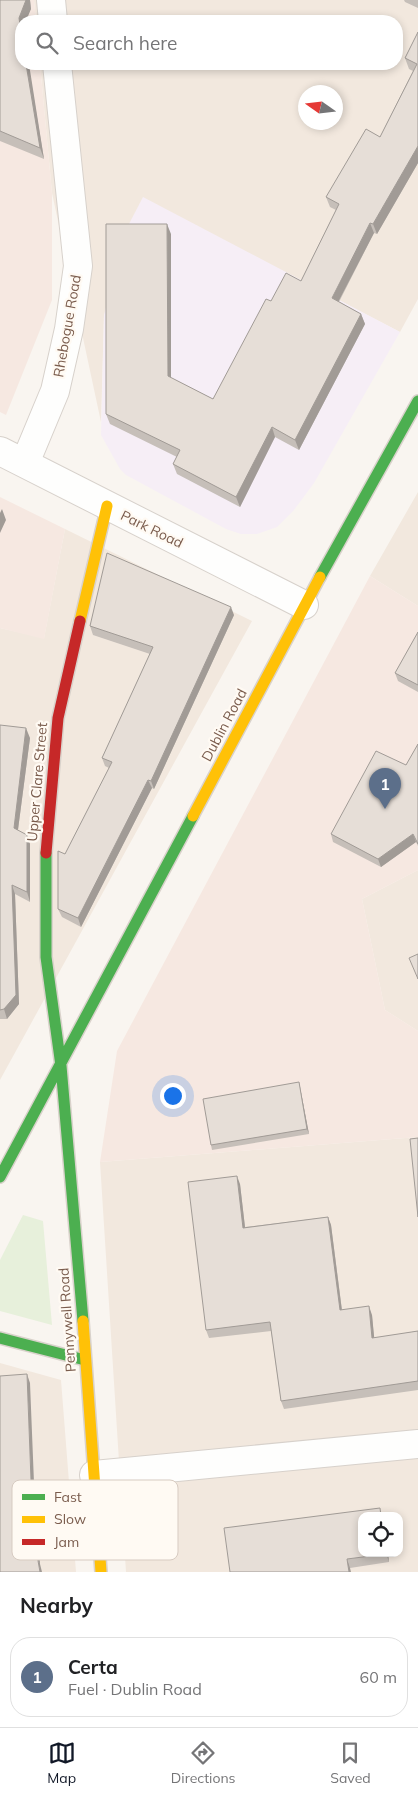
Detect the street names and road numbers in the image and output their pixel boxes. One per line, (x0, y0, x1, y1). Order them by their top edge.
street label: Rhebogue Road (49, 273, 85, 379)
street label: Park Road (118, 506, 186, 552)
street label: Dublin Road (197, 686, 251, 764)
street label: Upper Clare Street (23, 722, 51, 842)
street label: Pennywell Road (54, 1267, 80, 1373)

